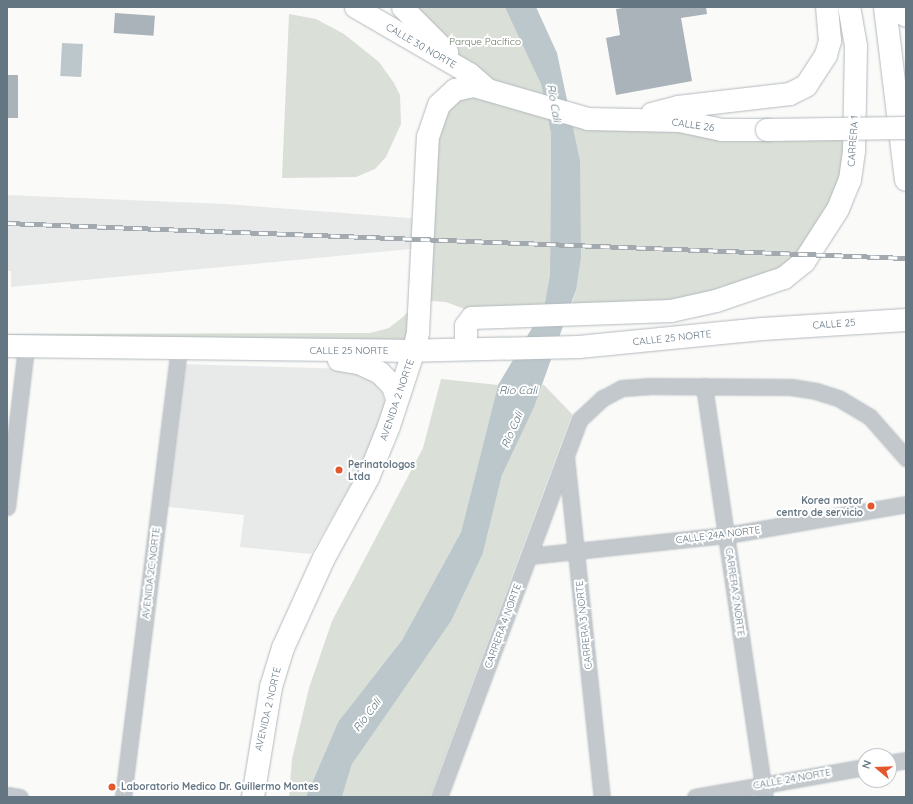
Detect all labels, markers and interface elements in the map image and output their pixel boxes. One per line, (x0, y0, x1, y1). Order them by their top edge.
street label: CALLE 30 NORTE (384, 21, 458, 71)
park label: Parque Pacífico (449, 36, 521, 48)
water label: Río Cali (544, 83, 564, 123)
street label: CARRERA 1 (845, 115, 861, 167)
street label: CALLE 26 (671, 116, 715, 134)
street label: CALLE 25 (812, 317, 856, 331)
street label: CALLE 25 NORTE (632, 328, 712, 348)
street label: CALLE 25 NORTE (310, 345, 388, 357)
street label: AVENIDA 2 NORTE (377, 358, 417, 442)
water label: Rio Cali (499, 383, 537, 397)
water label: Río Cali (498, 410, 526, 450)
place label: Perinatologos Ltda (348, 458, 415, 482)
marker: Perinatologos Ltda (333, 464, 345, 476)
place label: Korea motor centro de servicio (776, 494, 863, 518)
marker: Korea motor centro de servicio (866, 501, 876, 511)
street label: CALLE 24A NORTE (675, 524, 761, 546)
street label: AVENIDA 2C NORTE (139, 527, 163, 619)
street label: CARRERA 2 NORTE (723, 547, 747, 637)
street label: CARRERA 3 NORTE (573, 580, 595, 670)
street label: CARRERA 4 NORTE (482, 582, 524, 670)
street label: AVENIDA 2 NORTE (253, 666, 283, 752)
water label: Río Cali (350, 696, 384, 734)
north arrow (857, 748, 897, 788)
text: N (859, 758, 875, 771)
street label: CALLE 24 NORTE (752, 766, 832, 792)
marker: Laboratorio Medico Dr. Guillermo Montes (106, 781, 118, 793)
place label: Laboratorio Medico Dr. Guillermo Montes (121, 781, 319, 793)

